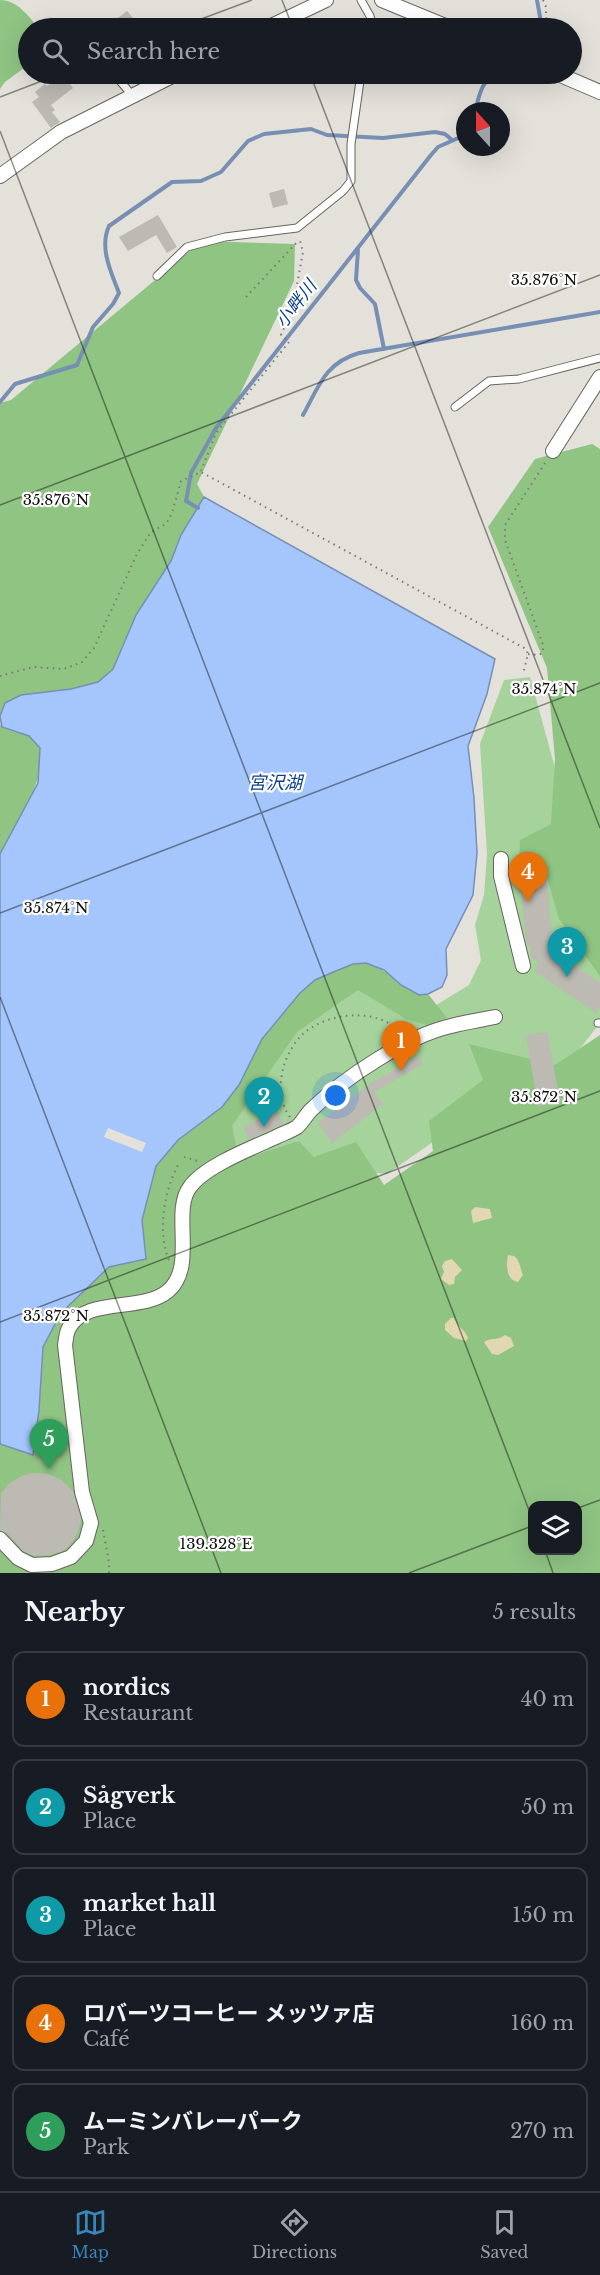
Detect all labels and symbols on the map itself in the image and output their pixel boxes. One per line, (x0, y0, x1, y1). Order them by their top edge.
north arrow (456, 102, 510, 156)
text: 35.876°N (511, 270, 577, 289)
water label: 小畔川 (271, 274, 323, 332)
text: 35.876°N (23, 490, 89, 509)
text: 35.874°N (511, 679, 577, 698)
water label: 宮沢湖 (248, 772, 305, 794)
pin: 4 (508, 852, 548, 902)
text: 35.874°N (23, 898, 89, 917)
pin: 3 (548, 928, 586, 977)
pin: 1 (382, 1022, 420, 1071)
pin: 2 (244, 1078, 284, 1127)
your location (321, 1081, 350, 1110)
text: 35.872°N (511, 1087, 577, 1106)
text: 35.872°N (23, 1306, 89, 1325)
pin: 5 (29, 1420, 68, 1469)
text: 139.328°E (180, 1534, 253, 1553)

